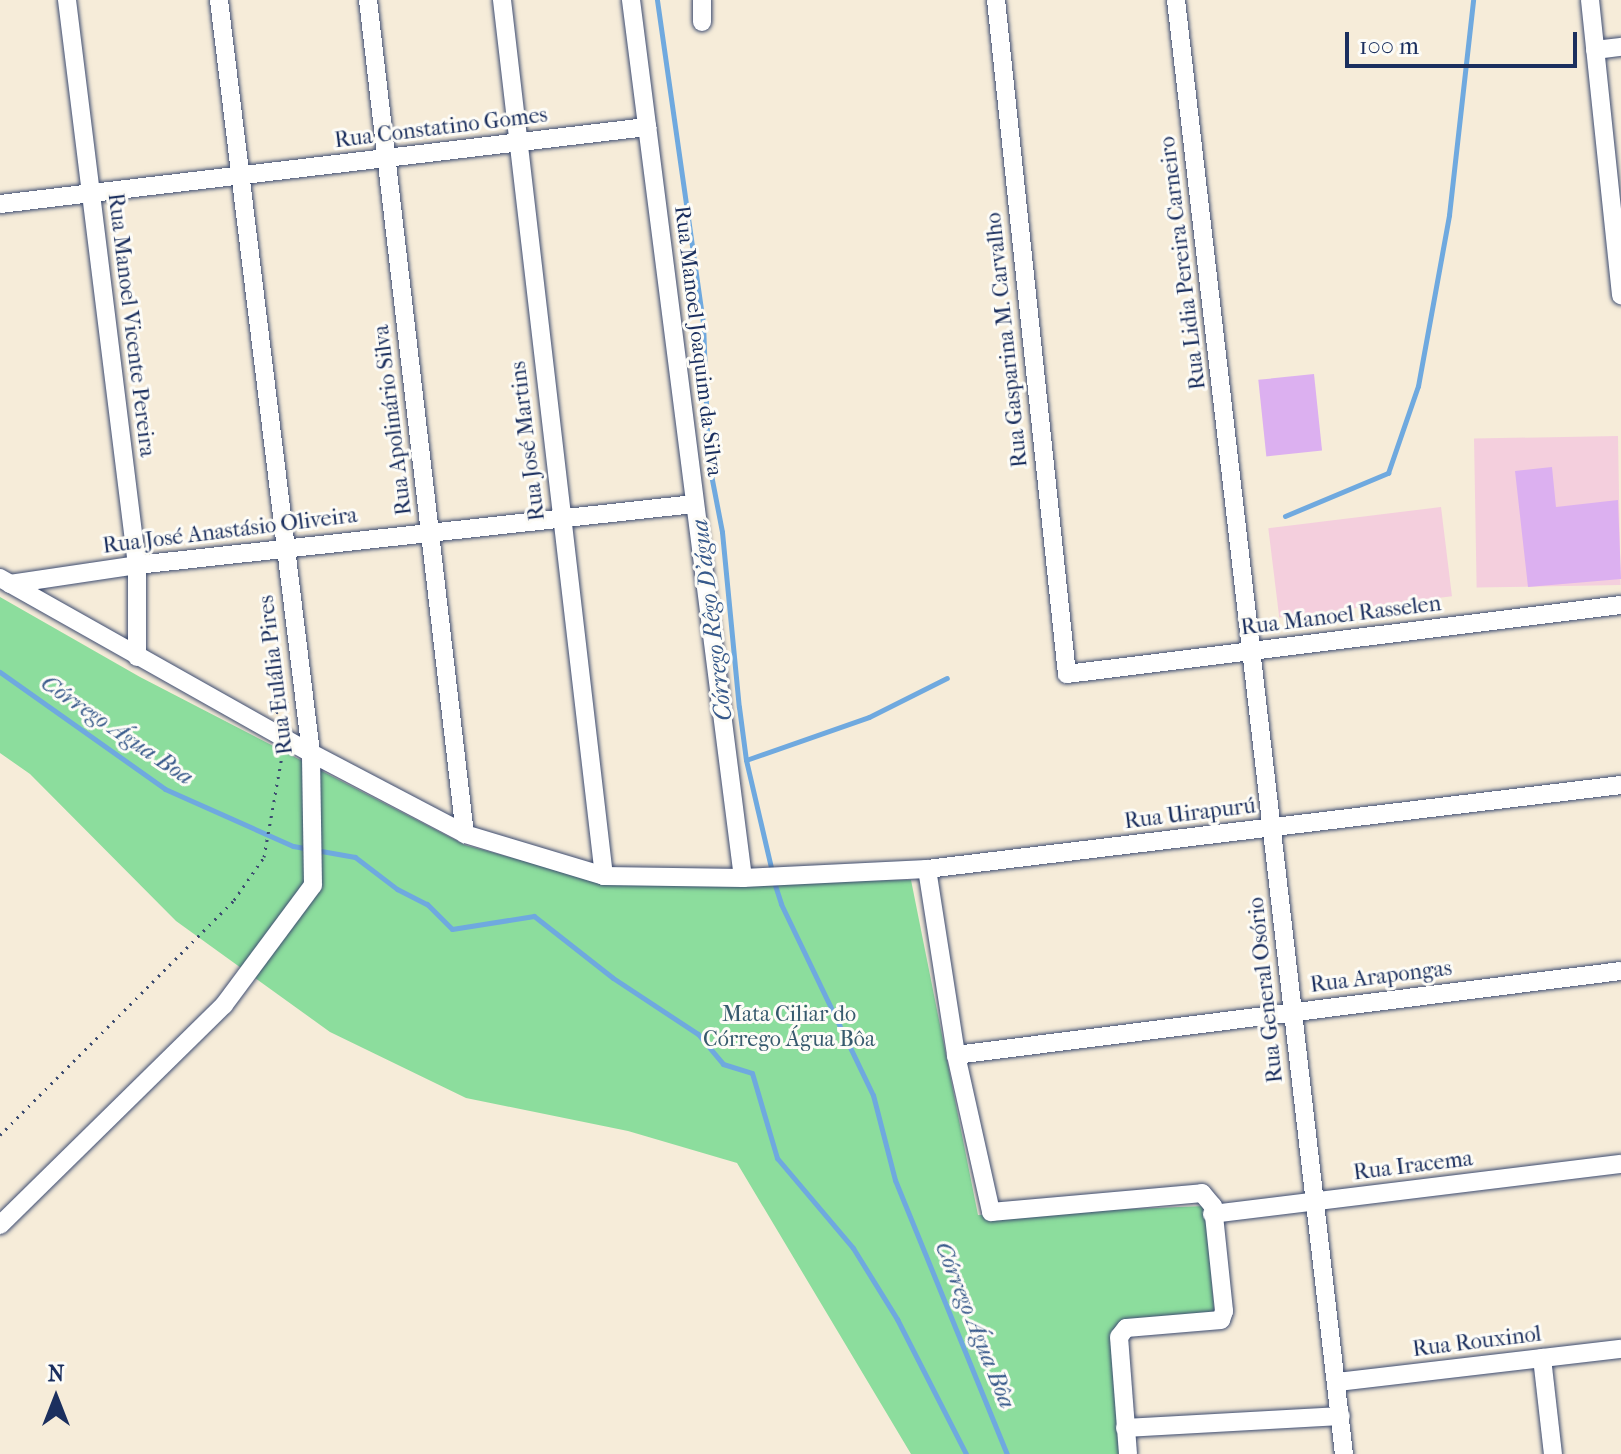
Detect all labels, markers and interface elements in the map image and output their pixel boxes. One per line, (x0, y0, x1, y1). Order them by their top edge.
scale bar (1349, 16, 1581, 66)
text: 100 m (1359, 32, 1419, 60)
street label: Rua Constatino Gomes (333, 102, 549, 154)
street label: Rua Lidia Pereira Carneiro (1154, 135, 1212, 391)
street label: Rua Manoel Vicente Pereira (102, 192, 160, 458)
street label: Rua Manoel Joaquim da Silva (668, 204, 728, 478)
street label: Rua Gasparina M. Carvalho (980, 211, 1034, 469)
street label: Rua Apolinário Silva (368, 323, 418, 517)
street label: Rua José Martins (505, 360, 551, 522)
street label: Rua José Anastásio Oliveira (101, 502, 359, 560)
water label: Córrego Rêgo D'água (685, 517, 739, 723)
street label: Rua Manoel Rasselen (1239, 591, 1443, 641)
street label: Rua Eulália Pires (253, 594, 299, 756)
water label: Córrego Água Boa (35, 668, 199, 792)
street label: Rua Uirapurú (1123, 793, 1257, 835)
street label: Rua General Osório (1243, 896, 1289, 1084)
street label: Rua Arapongas (1309, 955, 1453, 999)
park label: Mata Ciliar do Córrego Água Bôa (703, 1001, 875, 1052)
street label: Rua Iracema (1352, 1146, 1474, 1186)
water label: Córrego Água Bôa (928, 1237, 1022, 1413)
street label: Rua Rouxinol (1411, 1321, 1543, 1363)
north arrow (16, 1358, 96, 1438)
text: N (48, 1361, 64, 1387)

